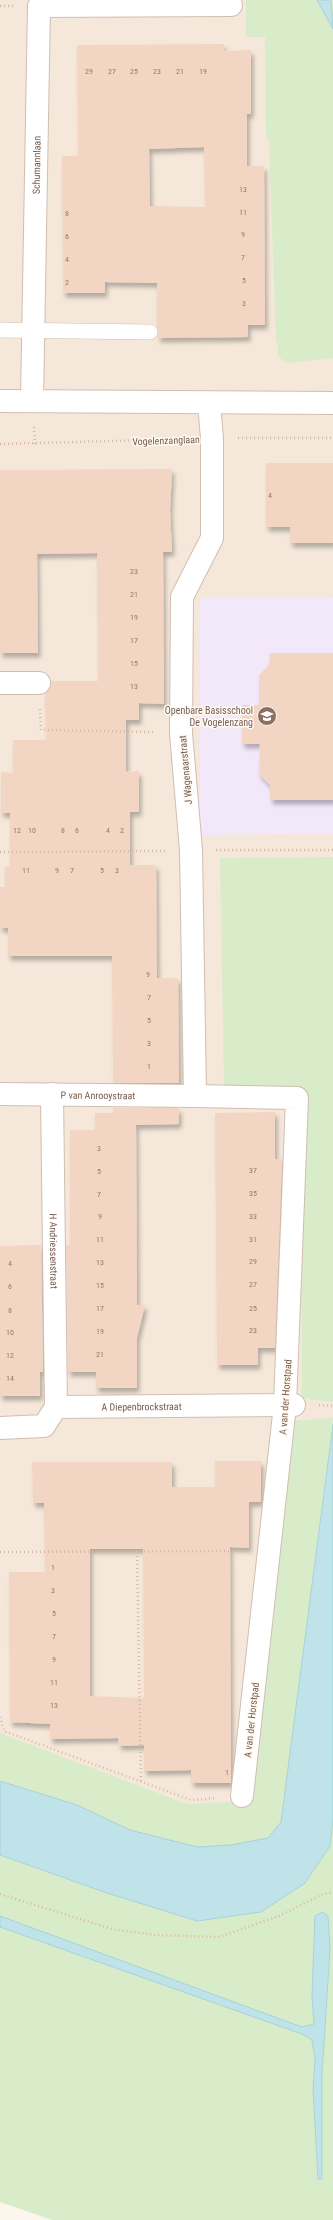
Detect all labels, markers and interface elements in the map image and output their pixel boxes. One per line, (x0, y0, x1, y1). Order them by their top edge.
house number: 29 (85, 67, 93, 76)
house number: 27 (108, 67, 116, 76)
house number: 25 (130, 67, 138, 76)
house number: 23 (153, 67, 161, 76)
house number: 21 (176, 67, 184, 76)
house number: 19 (199, 67, 207, 76)
street label: Schumannlaan (31, 136, 43, 194)
house number: 13 (239, 185, 247, 194)
house number: 11 (239, 208, 247, 217)
house number: 8 (65, 209, 69, 218)
house number: 9 (241, 230, 245, 239)
house number: 6 (65, 232, 69, 241)
house number: 7 (241, 253, 245, 262)
house number: 4 (65, 255, 69, 264)
house number: 5 (242, 276, 246, 285)
house number: 2 (65, 278, 69, 287)
house number: 3 (242, 299, 246, 308)
street label: Vogelenzanglaan (132, 434, 200, 447)
house number: 4 (268, 491, 272, 500)
house number: 23 (130, 567, 138, 576)
house number: 21 (130, 590, 138, 599)
house number: 19 (130, 613, 138, 622)
house number: 17 (130, 636, 138, 645)
house number: 15 (130, 659, 138, 668)
house number: 13 (130, 682, 138, 691)
place label: Openbare Basisschool De Vogelenzang (165, 705, 253, 728)
school or university icon: Openbare Basisschool De Vogelenzang (256, 705, 278, 727)
street label: J Wagenaarstraat (177, 735, 194, 805)
house number: 12 (13, 826, 21, 835)
house number: 10 (28, 826, 36, 835)
house number: 8 (61, 826, 65, 835)
house number: 6 (75, 826, 79, 835)
house number: 4 (106, 826, 110, 835)
house number: 2 (120, 826, 124, 835)
house number: 11 (22, 866, 30, 875)
house number: 9 (55, 866, 59, 875)
house number: 7 (70, 866, 74, 875)
house number: 5 (100, 866, 104, 875)
house number: 3 (115, 866, 119, 875)
house number: 9 (146, 970, 150, 979)
house number: 7 (147, 993, 151, 1002)
house number: 5 (147, 1016, 151, 1025)
house number: 3 (147, 1039, 151, 1048)
house number: 1 (147, 1062, 151, 1071)
street label: P van Anrooystraat (61, 1090, 135, 1101)
house number: 3 (97, 1144, 101, 1153)
house number: 37 (249, 1166, 257, 1175)
house number: 5 (97, 1167, 101, 1176)
house number: 35 (249, 1189, 257, 1198)
house number: 7 (97, 1190, 101, 1199)
house number: 9 (98, 1212, 102, 1221)
house number: 33 (249, 1212, 257, 1221)
street label: H Andriessenstraat (48, 1213, 59, 1289)
house number: 11 (96, 1235, 104, 1244)
house number: 31 (249, 1235, 257, 1244)
house number: 29 (249, 1257, 257, 1266)
house number: 13 (96, 1258, 104, 1267)
house number: 4 (8, 1259, 12, 1268)
house number: 27 (249, 1280, 257, 1289)
house number: 15 (96, 1281, 104, 1290)
house number: 6 (8, 1282, 12, 1291)
house number: 17 (96, 1304, 104, 1313)
house number: 25 (249, 1304, 257, 1313)
house number: 8 (8, 1306, 12, 1315)
house number: 23 (249, 1326, 257, 1335)
house number: 19 (96, 1327, 104, 1336)
house number: 10 (6, 1328, 14, 1337)
house number: 21 (96, 1350, 104, 1359)
house number: 12 (6, 1351, 14, 1360)
street label: A van der Horstpad (277, 1359, 294, 1435)
house number: 14 (6, 1374, 14, 1383)
street label: A Diepenbrockstraat (101, 1401, 182, 1413)
house number: 1 (51, 1563, 55, 1572)
house number: 3 (51, 1586, 55, 1595)
house number: 5 (52, 1609, 56, 1618)
house number: 7 (52, 1632, 56, 1641)
house number: 9 (52, 1655, 56, 1664)
house number: 11 (50, 1678, 58, 1687)
street label: A van der Horstpad (242, 1682, 261, 1758)
house number: 13 (50, 1701, 58, 1710)
house number: 1 (225, 1768, 229, 1777)

